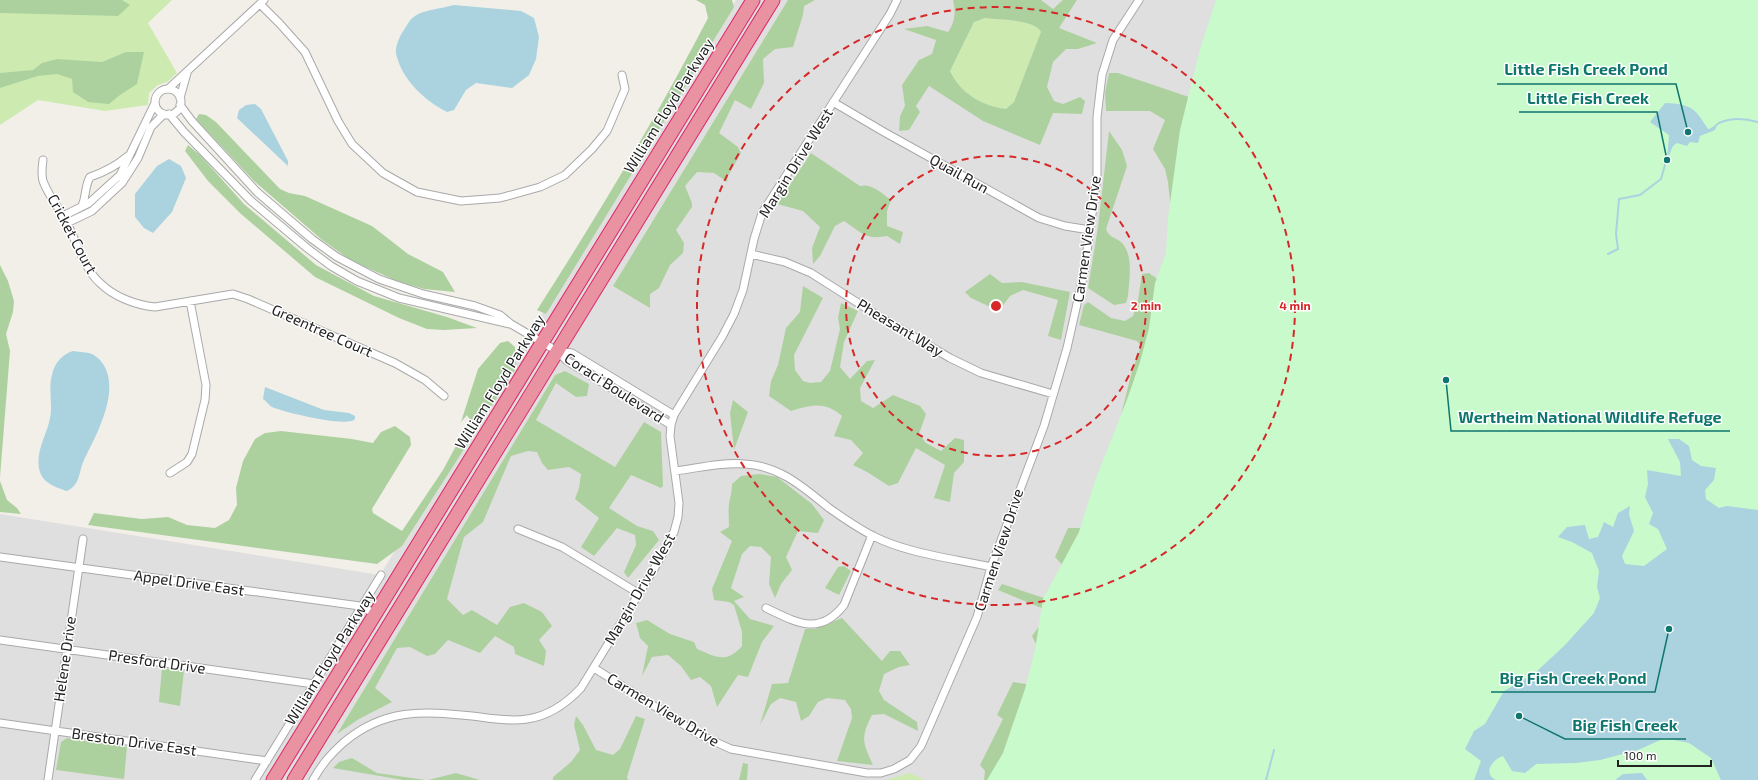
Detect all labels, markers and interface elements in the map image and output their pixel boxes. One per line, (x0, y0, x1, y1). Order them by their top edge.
street label: William Floyd Parkway (619, 35, 717, 176)
callout: Little Fish Creek Pond (1497, 56, 1676, 84)
text: Little Fish Creek Pond (1504, 59, 1668, 78)
callout: Little Fish Creek (1519, 84, 1657, 112)
text: Little Fish Creek (1527, 88, 1649, 107)
street label: Margin Drive West (754, 104, 836, 221)
street label: Quail Run (926, 150, 992, 198)
street label: Carmen View Drive (1068, 174, 1104, 303)
street label: Cricket Court (44, 191, 102, 277)
street label: Pheasant Way (854, 294, 947, 360)
text: 2 min (1131, 298, 1161, 312)
text: 4 min (1279, 298, 1311, 312)
centre of rings (989, 299, 1003, 313)
street label: Greentree Court (269, 300, 376, 360)
street label: William Floyd Parkway (450, 311, 548, 452)
street label: Coraci Boulevard (561, 348, 668, 426)
callout: Wertheim National Wildlife Refuge (1451, 403, 1730, 431)
text: Wertheim National Wildlife Refuge (1458, 407, 1722, 426)
street label: Carmen View Drive (970, 486, 1026, 613)
street label: Margin Drive West (600, 529, 678, 647)
street label: Appel Drive East (133, 565, 246, 599)
street label: William Floyd Parkway (280, 587, 378, 728)
street label: Helene Drive (49, 615, 79, 703)
street label: Presford Drive (107, 645, 207, 677)
callout: Big Fish Creek Pond (1491, 664, 1655, 692)
text: Big Fish Creek Pond (1499, 668, 1647, 687)
street label: Carmen View Drive (604, 669, 723, 750)
callout: Big Fish Creek (1565, 711, 1686, 739)
text: Big Fish Creek (1572, 715, 1678, 734)
street label: Breston Drive East (70, 723, 198, 759)
scale bar (1618, 742, 1711, 768)
text: 100 m (1624, 748, 1656, 762)

